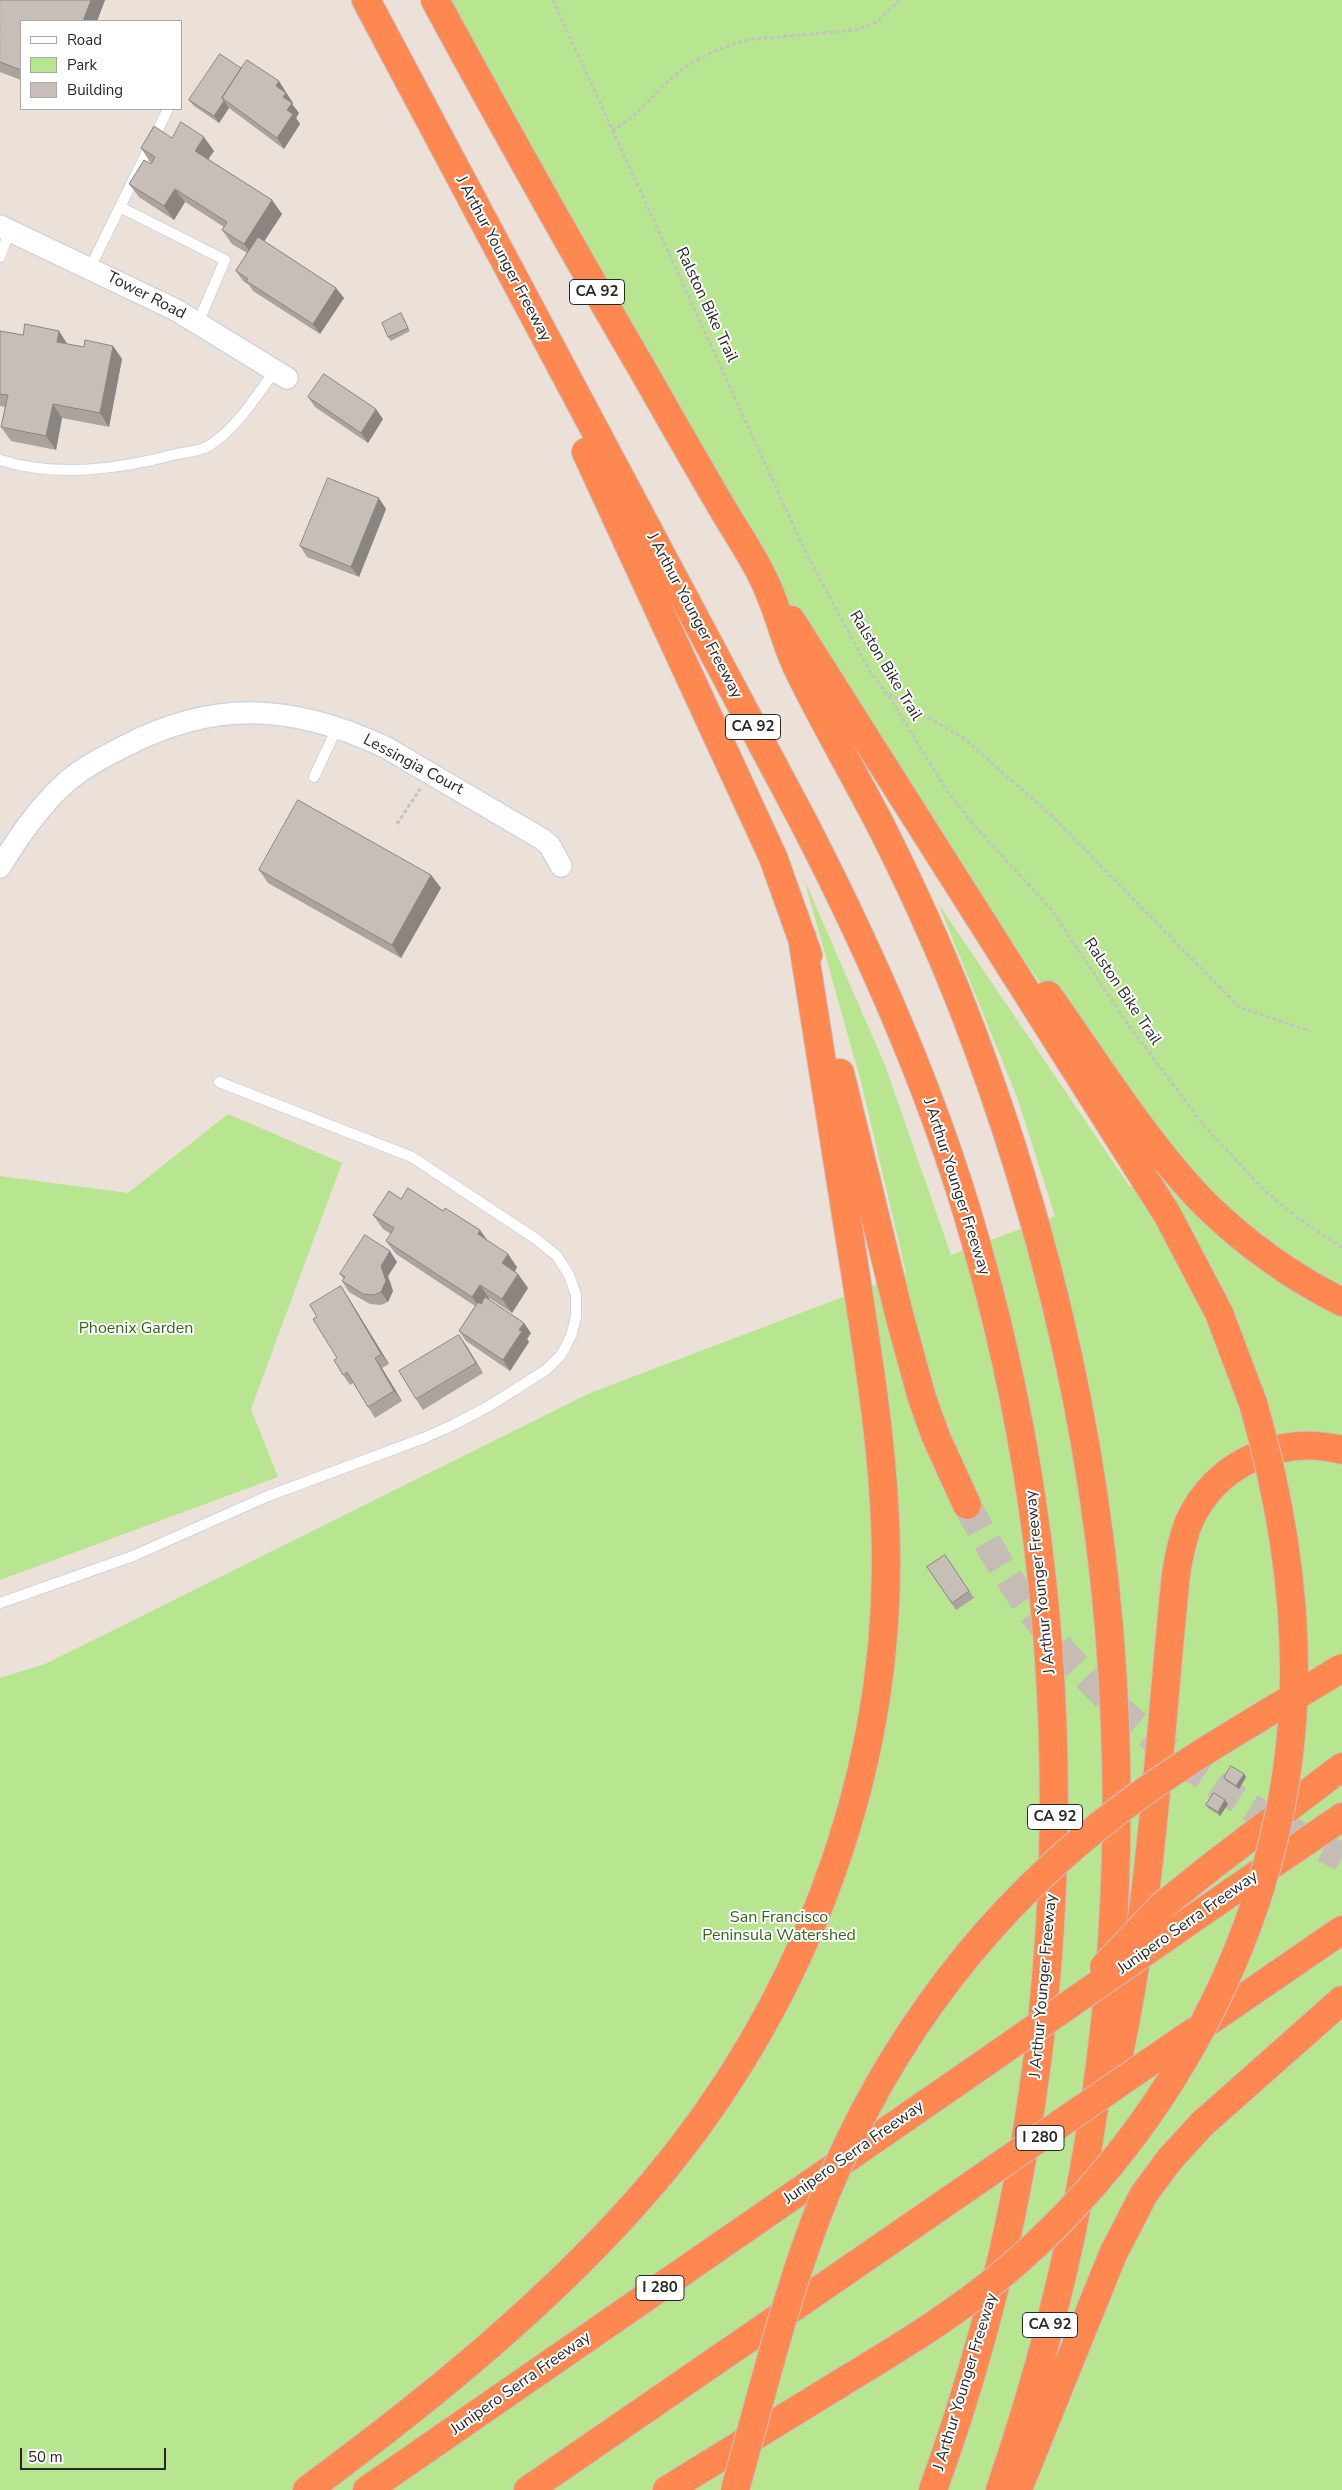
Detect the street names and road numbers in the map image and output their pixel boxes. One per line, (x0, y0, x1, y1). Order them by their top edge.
street label: J Arthur Younger Freeway (451, 173, 555, 345)
street label: Ralston Bike Trail (671, 244, 741, 366)
street label: Tower Road (103, 268, 189, 324)
road number: CA 92 (570, 280, 624, 304)
street label: J Arthur Younger Freeway (642, 530, 746, 702)
street label: Ralston Bike Trail (845, 607, 925, 725)
road number: CA 92 (726, 714, 780, 740)
street label: Lessingia Court (360, 731, 466, 799)
street label: Ralston Bike Trail (1079, 935, 1165, 1049)
street label: J Arthur Younger Freeway (918, 1096, 994, 1278)
street label: J Arthur Younger Freeway (1022, 1489, 1060, 1675)
road number: CA 92 (1028, 1804, 1082, 1830)
street label: Junipero Serra Freeway (1114, 1867, 1262, 1979)
street label: J Arthur Younger Freeway (1026, 1893, 1062, 2079)
street label: Junipero Serra Freeway (780, 2097, 928, 2209)
road number: I 280 (1016, 2126, 1064, 2150)
road number: I 280 (636, 2276, 684, 2300)
street label: J Arthur Younger Freeway (930, 2291, 1002, 2473)
road number: CA 92 (1022, 2312, 1078, 2338)
street label: Junipero Serra Freeway (447, 2328, 595, 2440)

